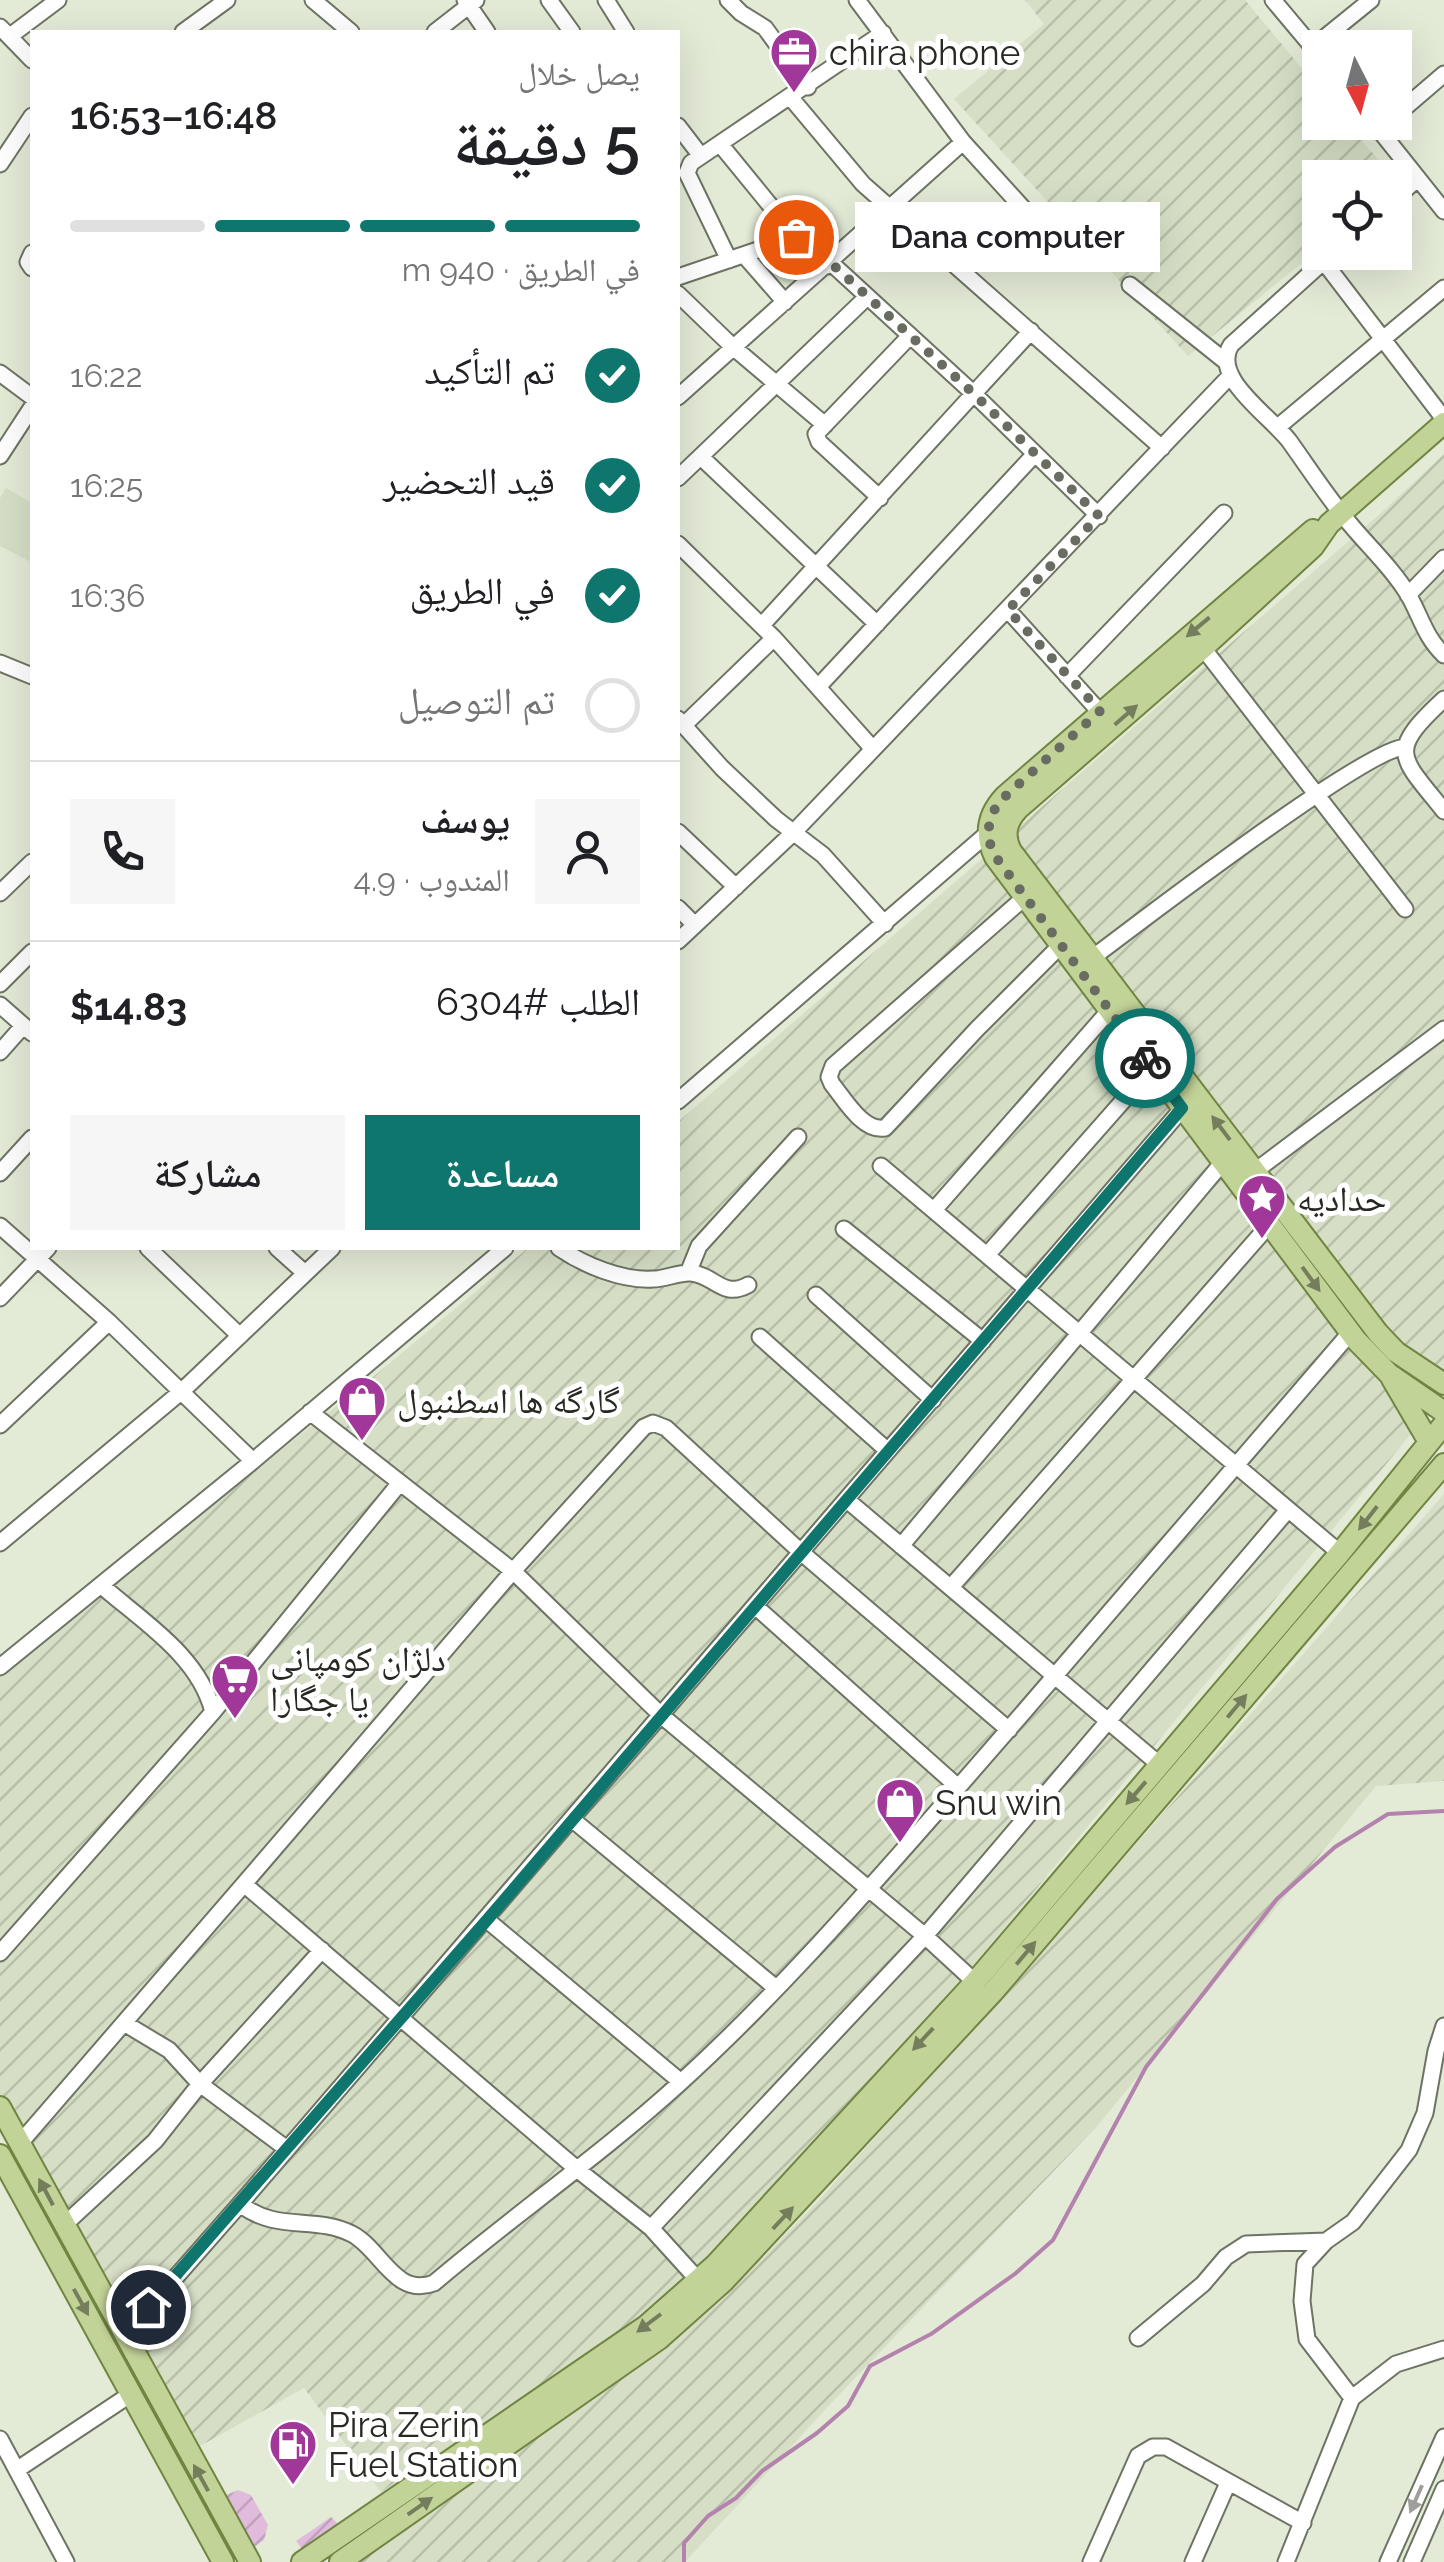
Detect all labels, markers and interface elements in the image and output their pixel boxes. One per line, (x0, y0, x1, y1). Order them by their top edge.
office icon: chira phone (768, 26, 820, 94)
north arrow (1302, 30, 1412, 140)
map controls (1302, 30, 1412, 270)
place label: chira phone (829, 32, 1020, 73)
text: يصل خلال (518, 55, 640, 92)
text: 16:48–16:53 (70, 93, 277, 138)
text: 5 دقيقة (453, 104, 640, 180)
button: locate (1302, 160, 1412, 270)
pin (754, 195, 839, 280)
callout: Dana computer (856, 202, 1161, 272)
icon: bag (769, 210, 824, 265)
text: Dana computer (890, 218, 1125, 255)
text: في الطريق · 940 m (402, 251, 640, 288)
text: تم التأكيد (424, 348, 555, 393)
icon: check (585, 348, 640, 403)
text: 16:22 (70, 357, 142, 394)
text: قيد التحضير (383, 458, 555, 503)
icon: check (585, 458, 640, 513)
text: 16:25 (70, 467, 143, 504)
text: في الطريق (409, 568, 555, 613)
icon: check (585, 568, 640, 623)
text: 16:36 (70, 577, 145, 614)
one-way arrow (1185, 615, 1210, 637)
text: تم التوصيل (398, 678, 555, 723)
one-way arrow (1113, 704, 1138, 726)
text: يوسف (420, 797, 510, 842)
button: phone (70, 799, 175, 904)
button: person (535, 799, 640, 904)
text: المندوب · 4.9 (354, 861, 510, 898)
text: الطلب #6304 (436, 979, 640, 1024)
text: $14.83 (70, 984, 187, 1029)
courier (1095, 1008, 1195, 1108)
icon: bike (1118, 1031, 1173, 1086)
button: مشاركة (70, 1115, 345, 1230)
button: مساعدة (365, 1115, 640, 1230)
one-way arrow (1212, 1115, 1232, 1141)
place icon: حداديه (1236, 1172, 1288, 1240)
place label: حداديه (1297, 1178, 1387, 1219)
one-way arrow (1301, 1266, 1320, 1292)
shop icon: گارگه ها اسطنبول (336, 1374, 388, 1442)
place label: گارگه ها اسطنبول (397, 1380, 620, 1422)
one-way arrow (1358, 1505, 1379, 1531)
place label: دلژان کومپانی یا جگارا (270, 1638, 446, 1719)
supermarket icon: دلژان کومپانی یا جگارا (209, 1652, 261, 1720)
one-way arrow (1226, 1693, 1247, 1718)
shop icon: Snu win (874, 1776, 926, 1844)
one-way arrow (1125, 1780, 1147, 1805)
place label: Snu win (935, 1782, 1062, 1823)
one-way arrow (1015, 1941, 1037, 1966)
one-way arrow (912, 2026, 935, 2050)
one-way arrow (38, 2178, 56, 2206)
one-way arrow (771, 2206, 793, 2231)
pin (106, 2265, 191, 2350)
icon: home (121, 2280, 176, 2335)
one-way arrow (71, 2288, 89, 2316)
one-way arrow (636, 2312, 662, 2332)
place label: Pira Zerin Fuel Station (328, 2404, 518, 2485)
fuel station icon: Pira Zerin Fuel Station (267, 2418, 319, 2486)
one-way arrow (193, 2463, 210, 2492)
one-way arrow (1408, 2484, 1424, 2514)
one-way arrow (406, 2497, 433, 2516)

